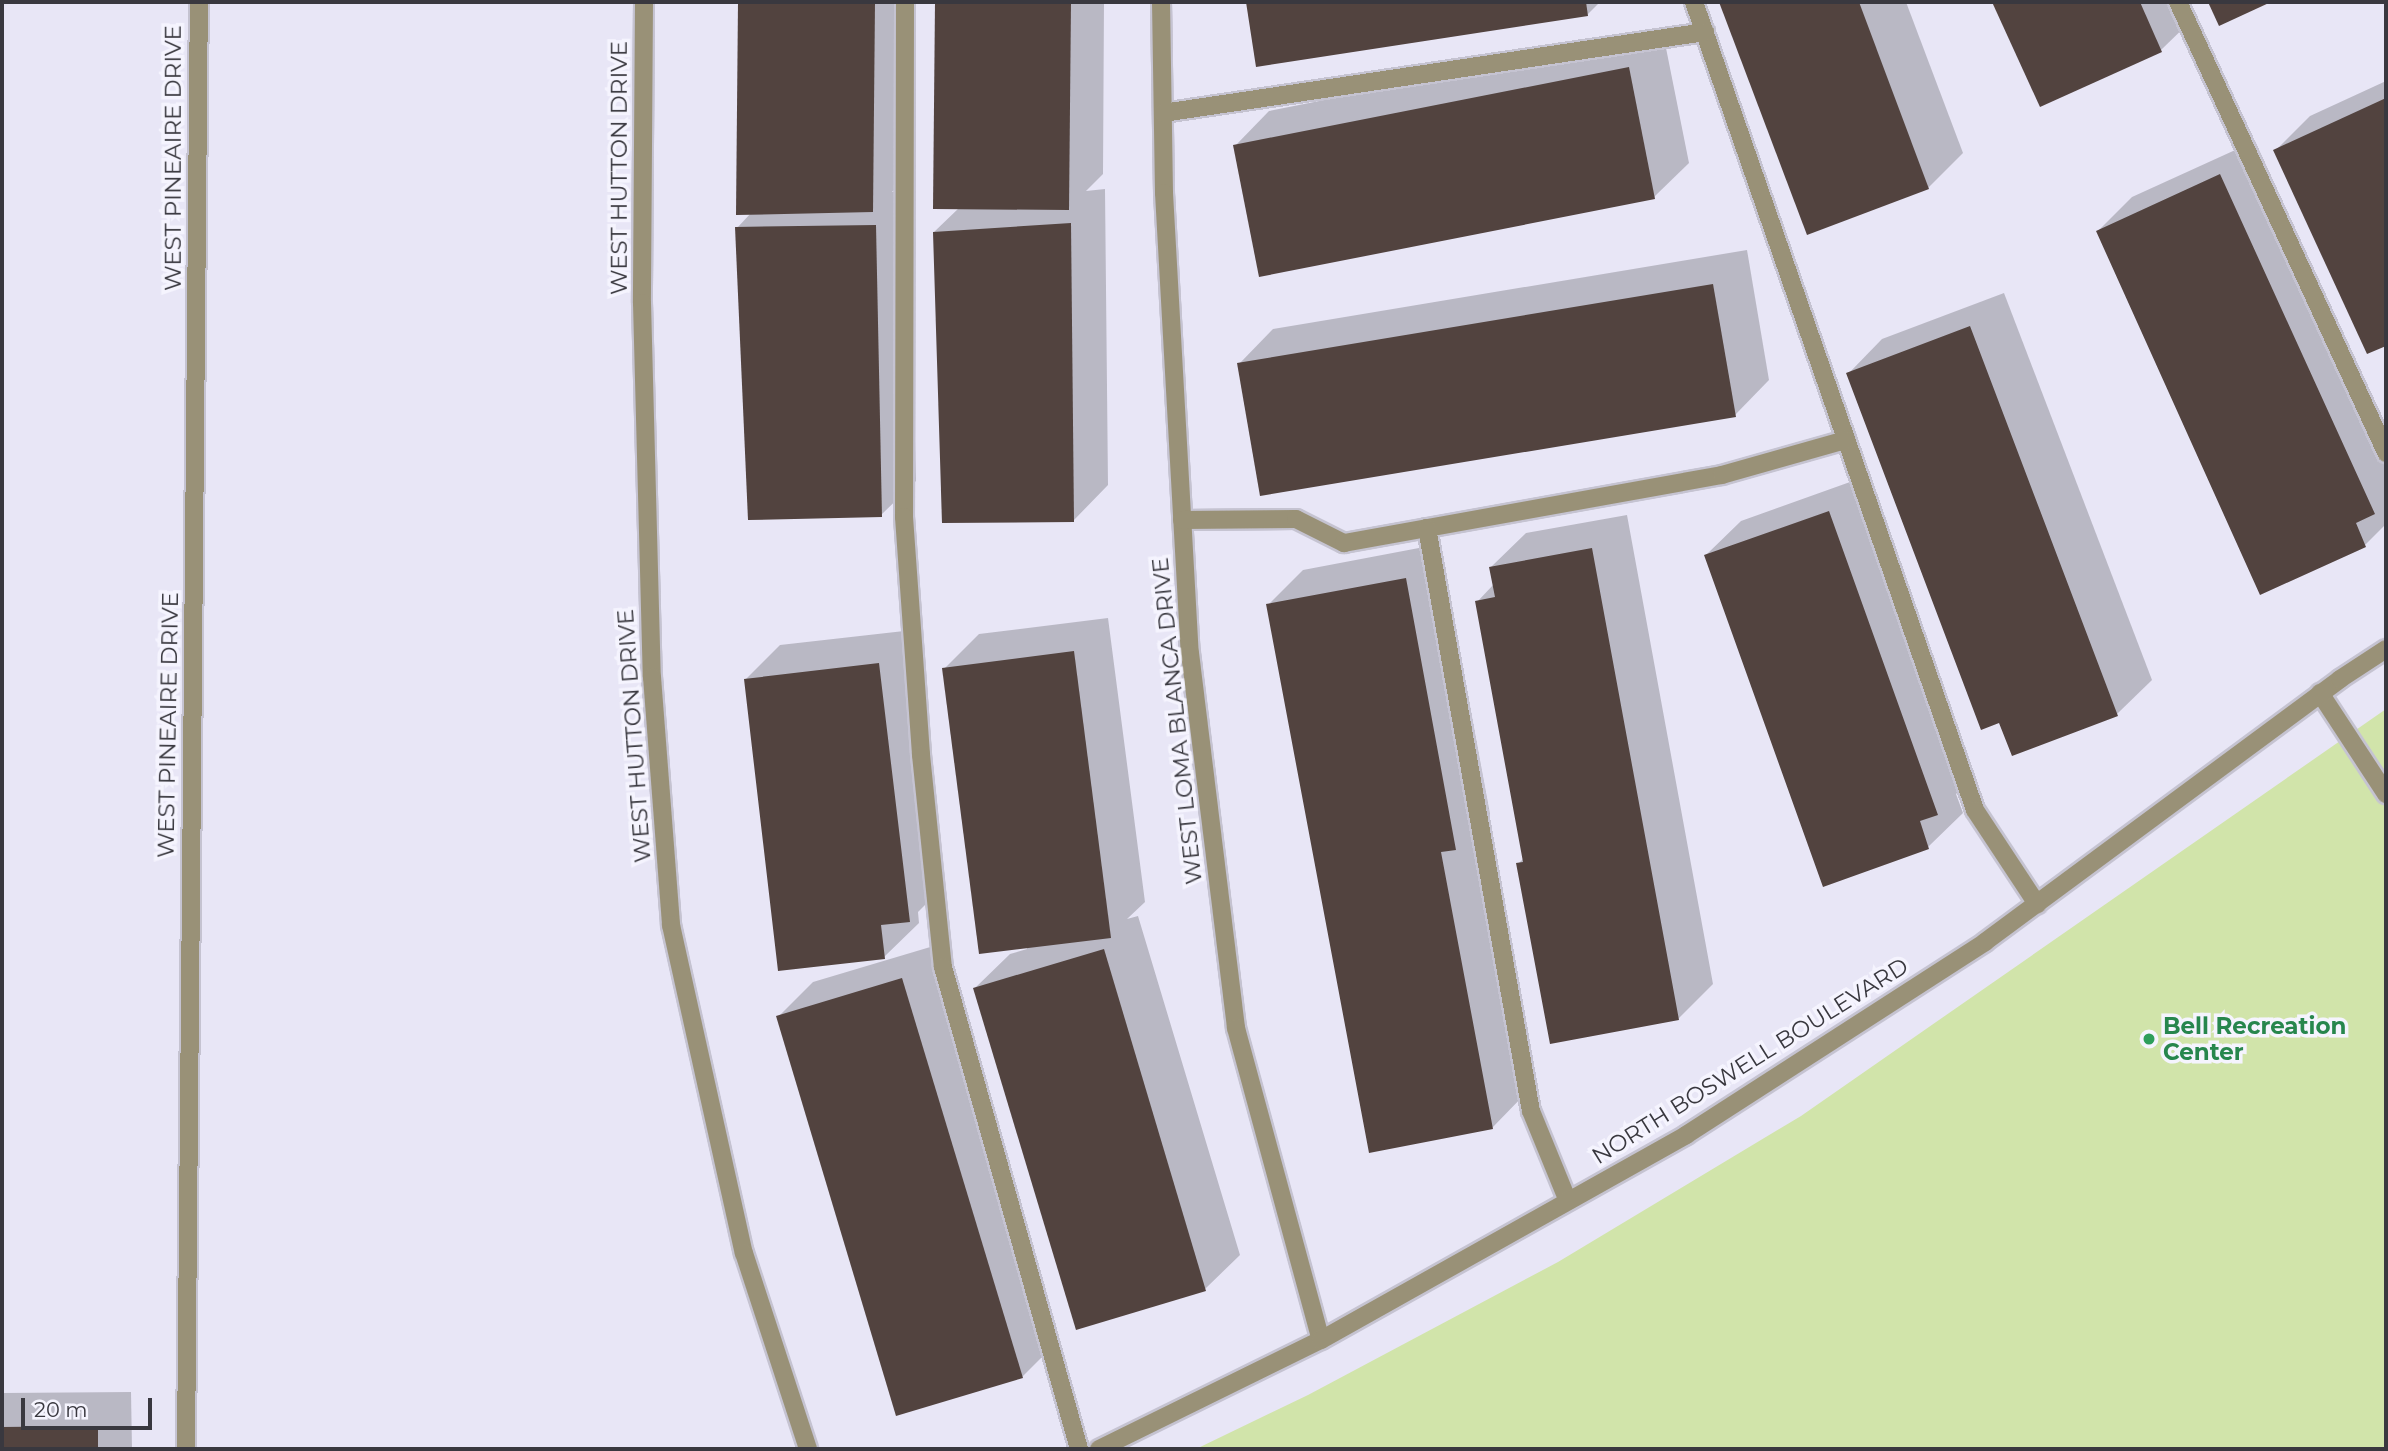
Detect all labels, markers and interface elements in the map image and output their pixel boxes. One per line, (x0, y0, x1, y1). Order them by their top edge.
street label: WEST PINEAIRE DRIVE (159, 25, 187, 291)
street label: WEST HUTTON DRIVE (605, 41, 633, 295)
street label: WEST LOMA BLANCA DRIVE (1146, 556, 1208, 886)
street label: WEST PINEAIRE DRIVE (152, 592, 184, 858)
street label: WEST HUTTON DRIVE (611, 608, 657, 864)
street label: NORTH BOSWELL BOULEVARD (1587, 952, 1913, 1170)
place label: Bell Recreation Center (2163, 1012, 2346, 1066)
marker: Bell Recreation Center (2141, 1031, 2157, 1047)
scale bar (24, 1384, 156, 1428)
text: 20 m (34, 1397, 88, 1422)

